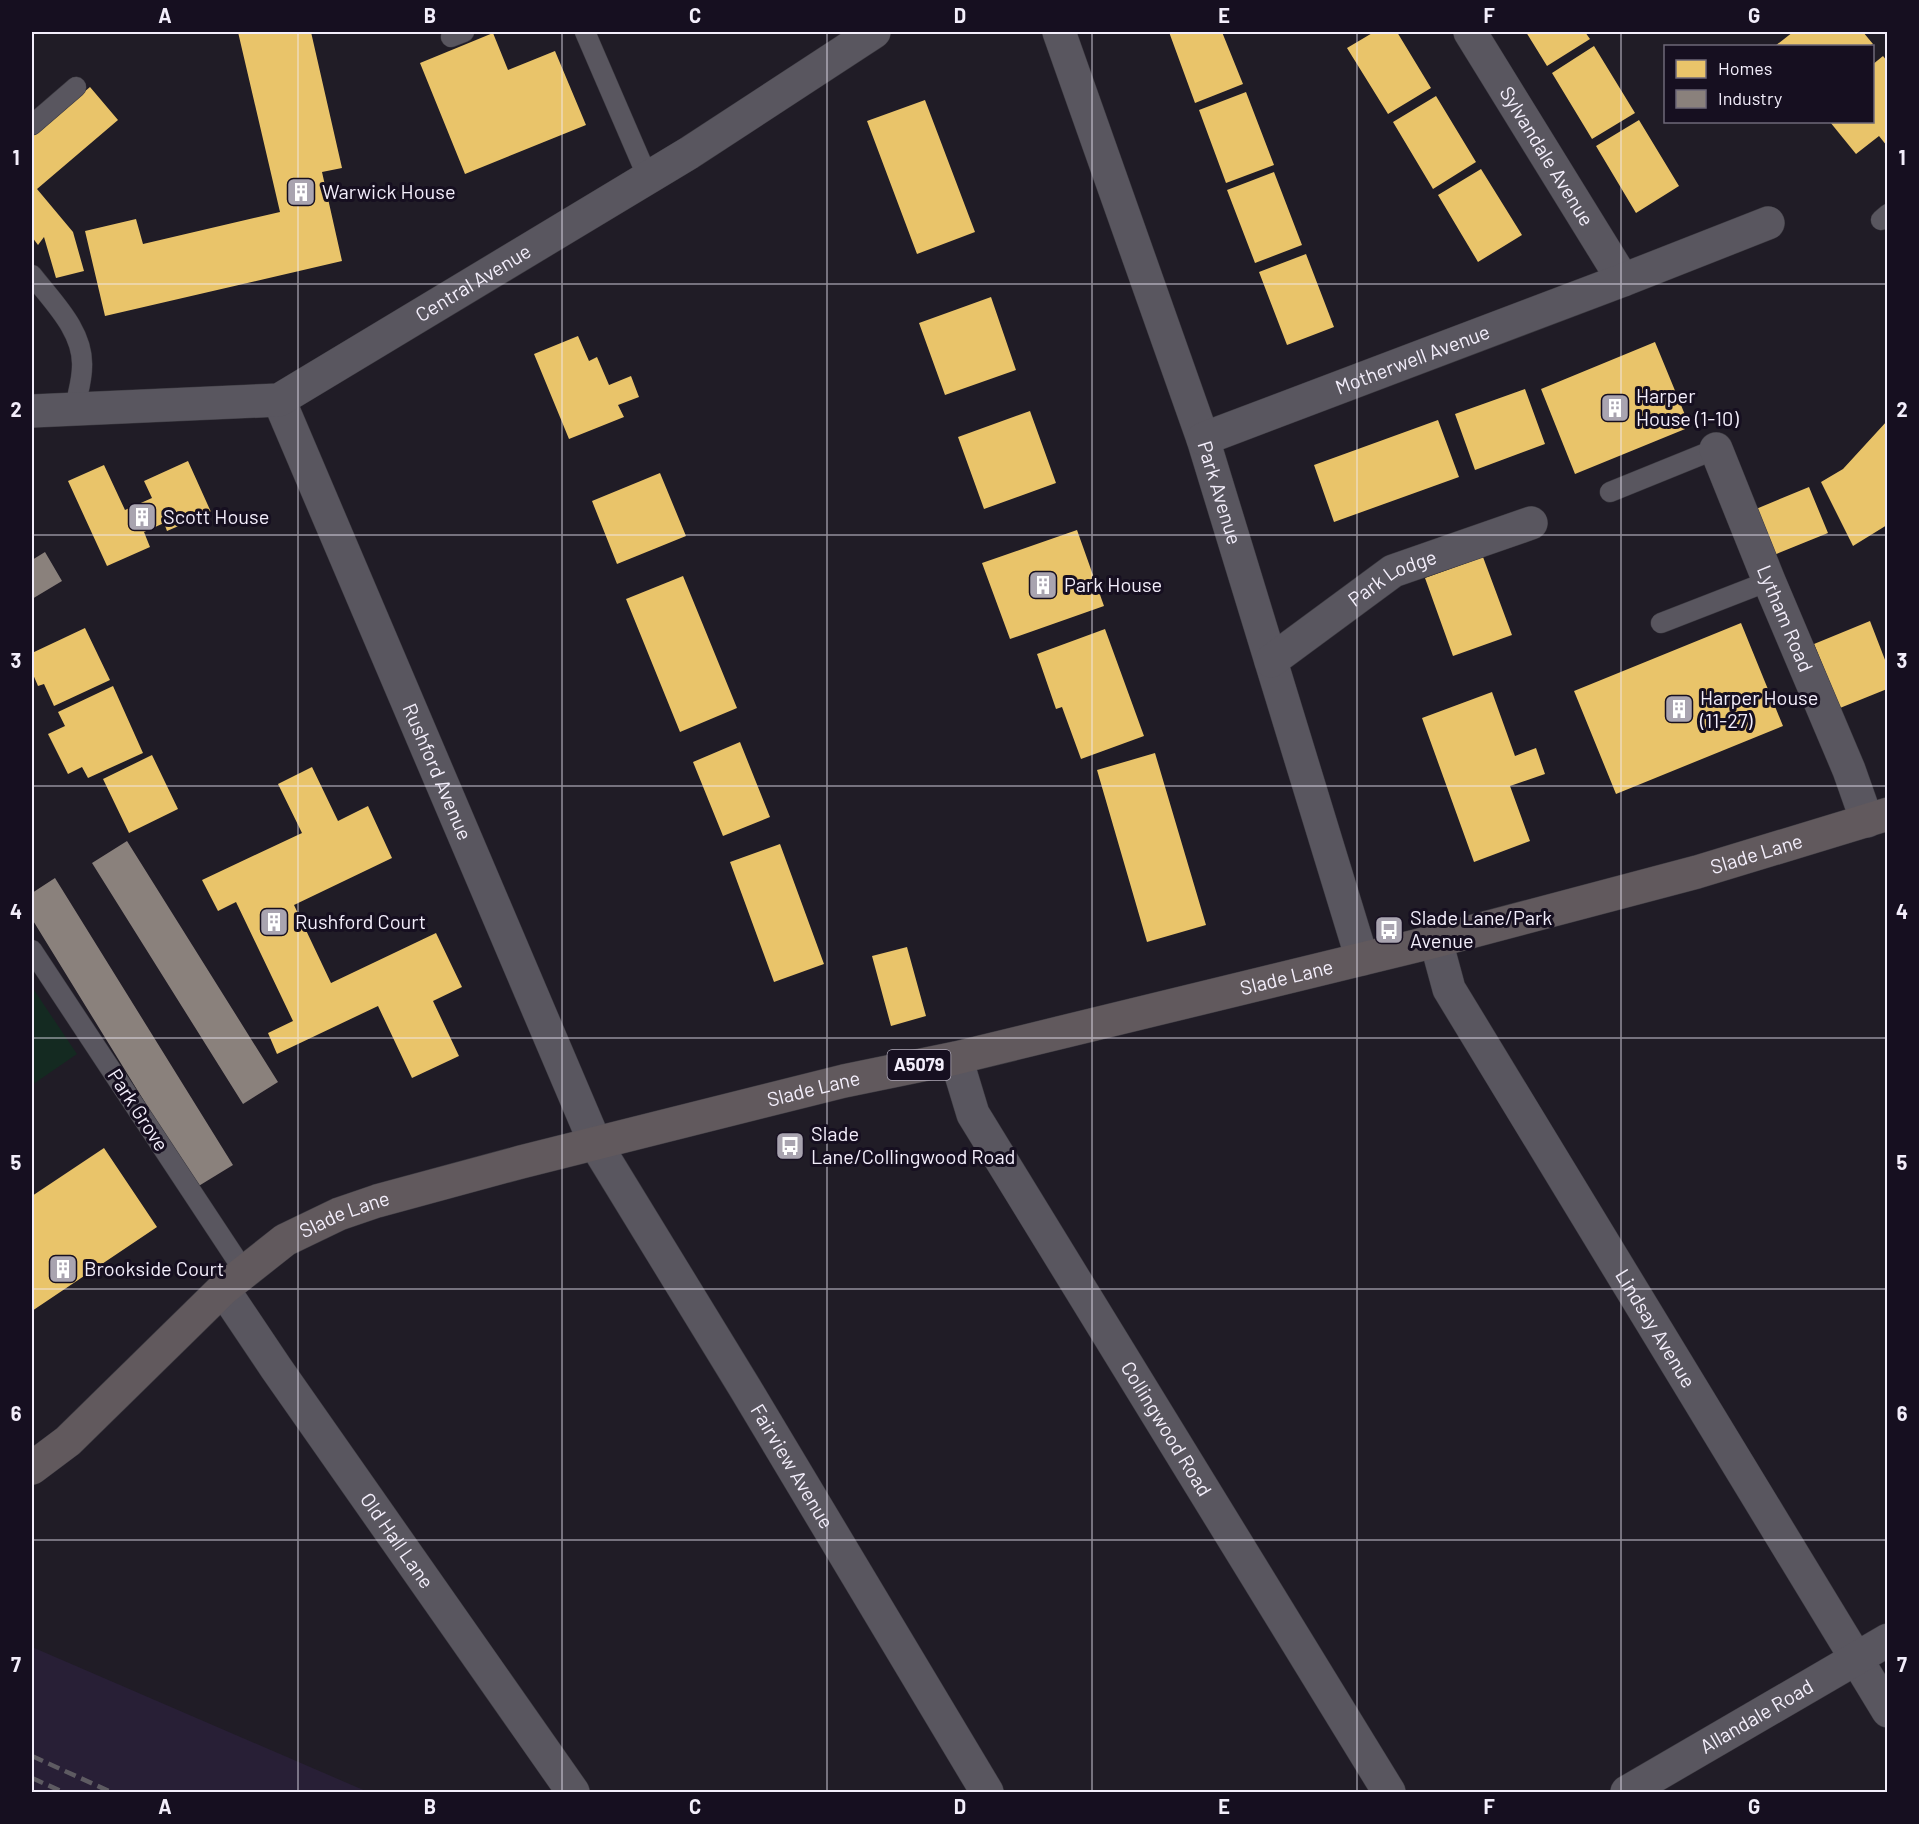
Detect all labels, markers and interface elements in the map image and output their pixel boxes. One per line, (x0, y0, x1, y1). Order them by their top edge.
text: A (158, 3, 172, 27)
text: B (424, 3, 436, 27)
text: C (689, 3, 701, 27)
text: D (954, 3, 966, 27)
text: E (1218, 3, 1230, 27)
text: F (1483, 3, 1495, 27)
text: G (1748, 3, 1760, 27)
legend (1664, 45, 1874, 123)
text: Homes (1718, 57, 1772, 79)
street label: Sylvandale Avenue (1495, 81, 1600, 230)
text: Industry (1718, 87, 1782, 109)
text: 1 (12, 145, 20, 169)
text: 1 (1898, 145, 1906, 169)
building icon: Warwick House (285, 176, 317, 208)
place label: Warwick House (322, 179, 456, 203)
street label: Central Avenue (411, 238, 535, 326)
street label: Motherwell Avenue (1332, 319, 1493, 399)
place label: Harper House (1-10) (1636, 383, 1739, 430)
building icon: Harper House (1-10) (1599, 392, 1631, 424)
text: 2 (10, 397, 22, 421)
text: 2 (1896, 397, 1908, 421)
street label: Park Avenue (1193, 438, 1248, 547)
building icon: Scott House (126, 501, 158, 533)
place label: Scott House (163, 504, 269, 528)
street label: Park Lodge (1343, 544, 1439, 611)
street label: Lytham Road (1753, 561, 1819, 675)
building icon: Park House (1027, 569, 1059, 601)
place label: Park House (1064, 572, 1162, 596)
text: 3 (11, 648, 21, 672)
text: 3 (1897, 648, 1907, 672)
place label: Harper House (11-27) (1699, 685, 1818, 732)
building icon: Harper House (11-27) (1663, 693, 1695, 725)
street label: Rushford Avenue (398, 699, 478, 843)
street label: Slade Lane (1707, 828, 1805, 878)
text: 4 (10, 899, 22, 923)
text: 4 (1896, 899, 1908, 923)
place label: Slade Lane/Park Avenue (1410, 905, 1552, 952)
building icon: Rushford Court (258, 906, 290, 938)
place label: Rushford Court (295, 909, 426, 933)
bus stop icon: Slade Lane/Park Avenue (1373, 914, 1405, 946)
street label: Slade Lane (1237, 954, 1335, 999)
road number: A5079 (888, 1050, 950, 1080)
street label: Park Grove (103, 1064, 174, 1155)
street label: Slade Lane (764, 1065, 862, 1111)
place label: Slade Lane/Collingwood Road (811, 1121, 1016, 1168)
bus stop icon: Slade Lane/Collingwood Road (774, 1130, 806, 1162)
text: 5 (11, 1150, 22, 1174)
text: 5 (1897, 1150, 1908, 1174)
street label: Slade Lane (295, 1185, 392, 1242)
building icon: Brookside Court (47, 1253, 79, 1285)
place label: Brookside Court (84, 1256, 224, 1280)
street label: Lindsay Avenue (1611, 1264, 1701, 1392)
street label: Collingwood Road (1117, 1357, 1218, 1500)
street label: Fairview Avenue (746, 1399, 839, 1532)
text: 6 (11, 1401, 22, 1425)
text: 6 (1897, 1401, 1908, 1425)
street label: Old Hall Lane (356, 1488, 440, 1593)
text: 7 (11, 1652, 21, 1676)
text: 7 (1897, 1652, 1907, 1676)
street label: Allandale Road (1695, 1673, 1817, 1758)
text: A (158, 1794, 172, 1818)
text: B (424, 1794, 436, 1818)
text: C (689, 1794, 701, 1818)
text: D (954, 1794, 966, 1818)
text: E (1218, 1794, 1230, 1818)
text: F (1483, 1794, 1495, 1818)
text: G (1748, 1794, 1760, 1818)

